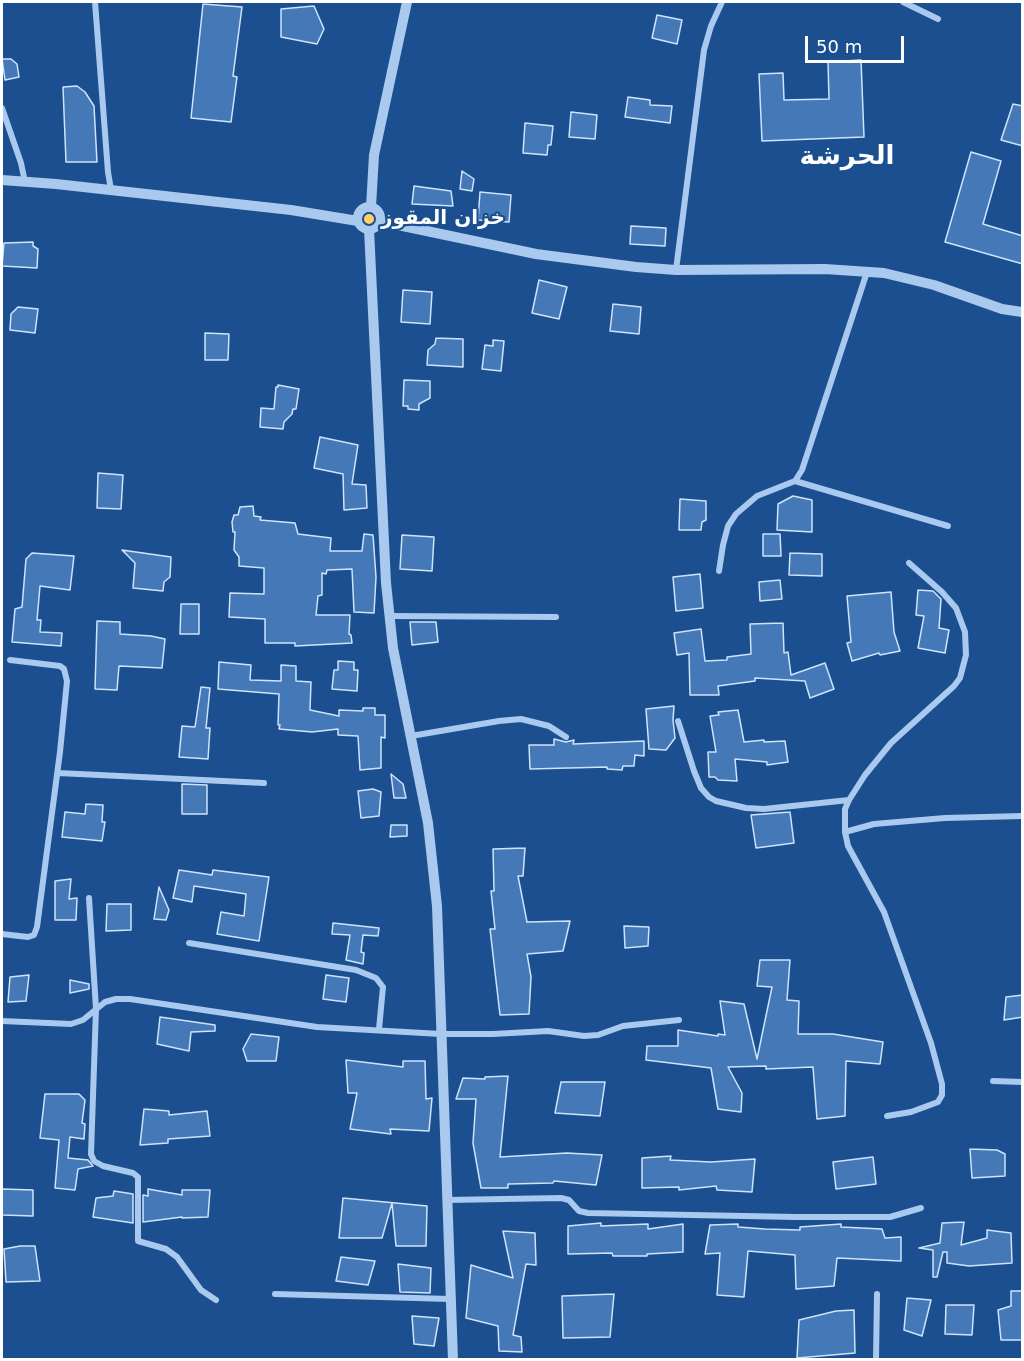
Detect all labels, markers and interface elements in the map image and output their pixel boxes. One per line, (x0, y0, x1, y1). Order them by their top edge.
scale bar (808, 24, 907, 62)
text: 50 m (816, 36, 862, 57)
district label: الحرشة (800, 141, 894, 173)
place label: خزان المقوز (381, 207, 505, 231)
marker: خزان المقوز (362, 212, 376, 226)

